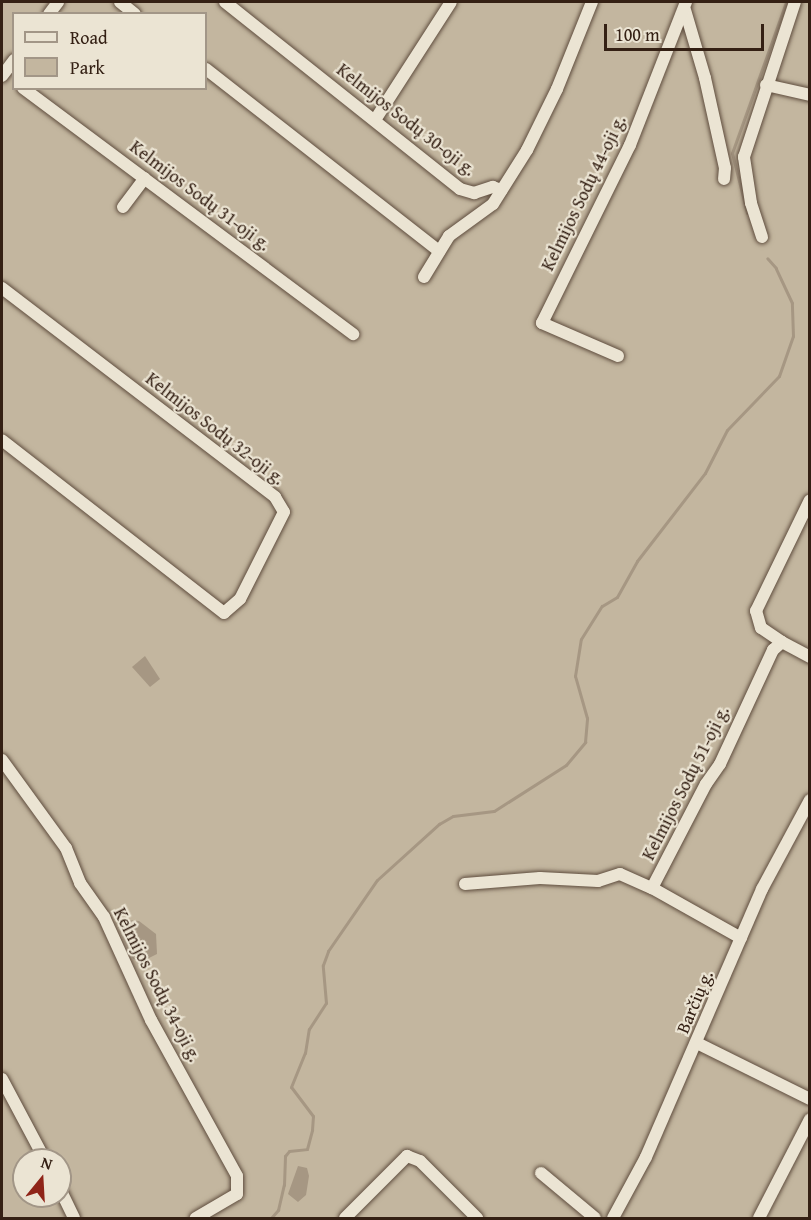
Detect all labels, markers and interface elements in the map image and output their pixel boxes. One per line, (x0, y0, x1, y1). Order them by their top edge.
legend (12, 12, 207, 90)
scale bar (607, 12, 768, 50)
text: 100 m (615, 21, 660, 48)
text: Road (70, 24, 108, 51)
text: Park (70, 54, 105, 81)
street label: Kelmijos Sodų 30-oji g. (332, 59, 480, 181)
street label: Kelmijos Sodų 44-oji g. (537, 112, 631, 274)
street label: Kelmijos Sodų 31-oji g. (126, 136, 274, 256)
street label: Kelmijos Sodų 32-oji g. (141, 368, 289, 490)
street label: Kelmijos Sodų 51-oji g. (638, 702, 734, 864)
street label: Kelmijos Sodų 34-oji g. (109, 904, 205, 1066)
street label: Barčių g. (672, 967, 718, 1037)
north arrow (12, 1148, 72, 1208)
text: N (38, 1150, 56, 1176)

